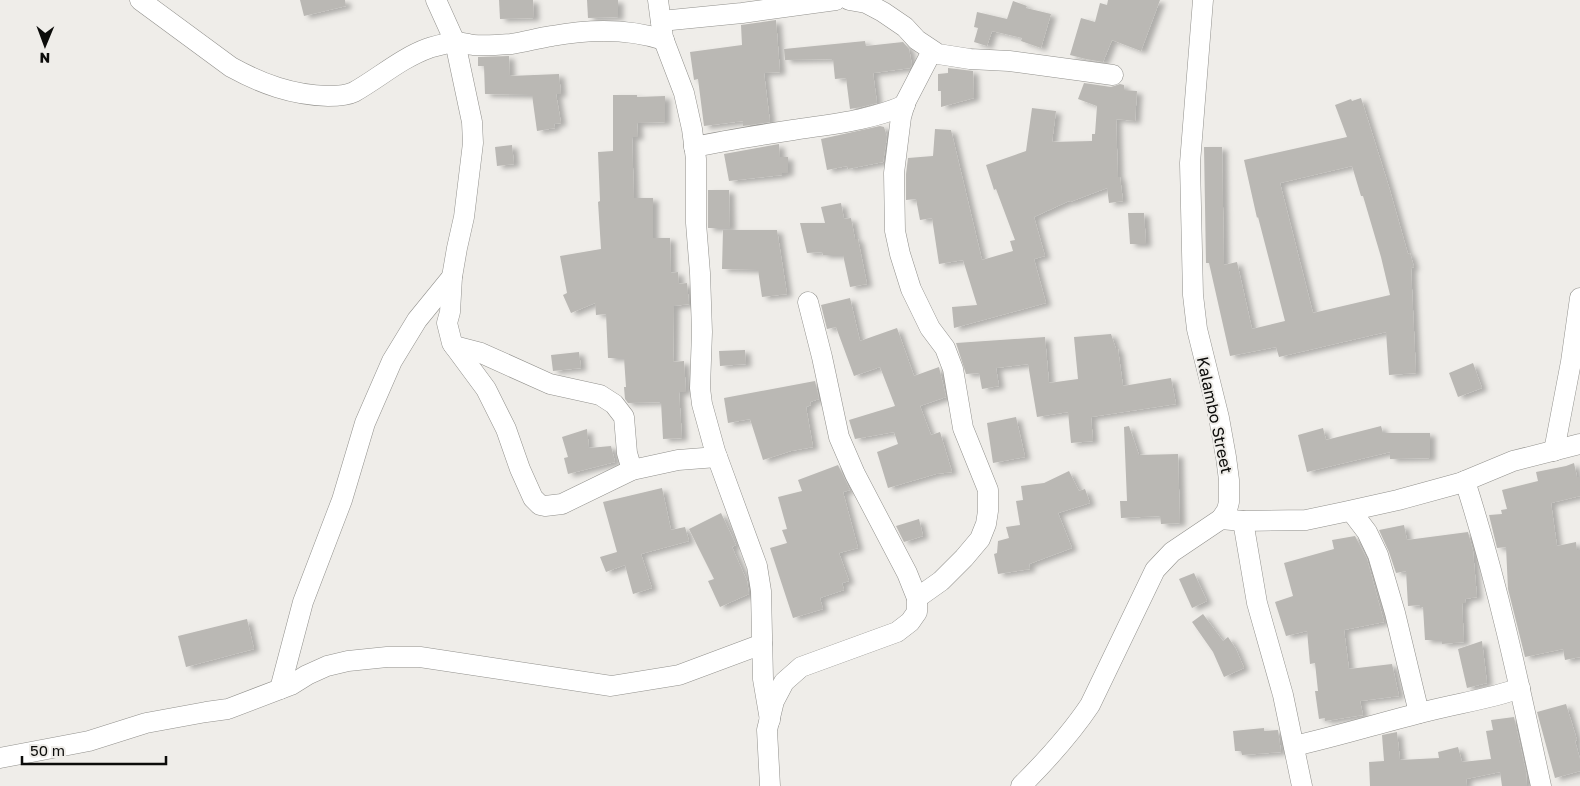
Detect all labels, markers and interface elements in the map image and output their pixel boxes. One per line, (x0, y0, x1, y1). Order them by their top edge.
north arrow (20, 20, 70, 70)
text: N (39, 50, 50, 67)
street label: Kalambo Street (1193, 355, 1237, 475)
scale bar (22, 734, 166, 766)
text: 50 m (30, 741, 65, 759)

